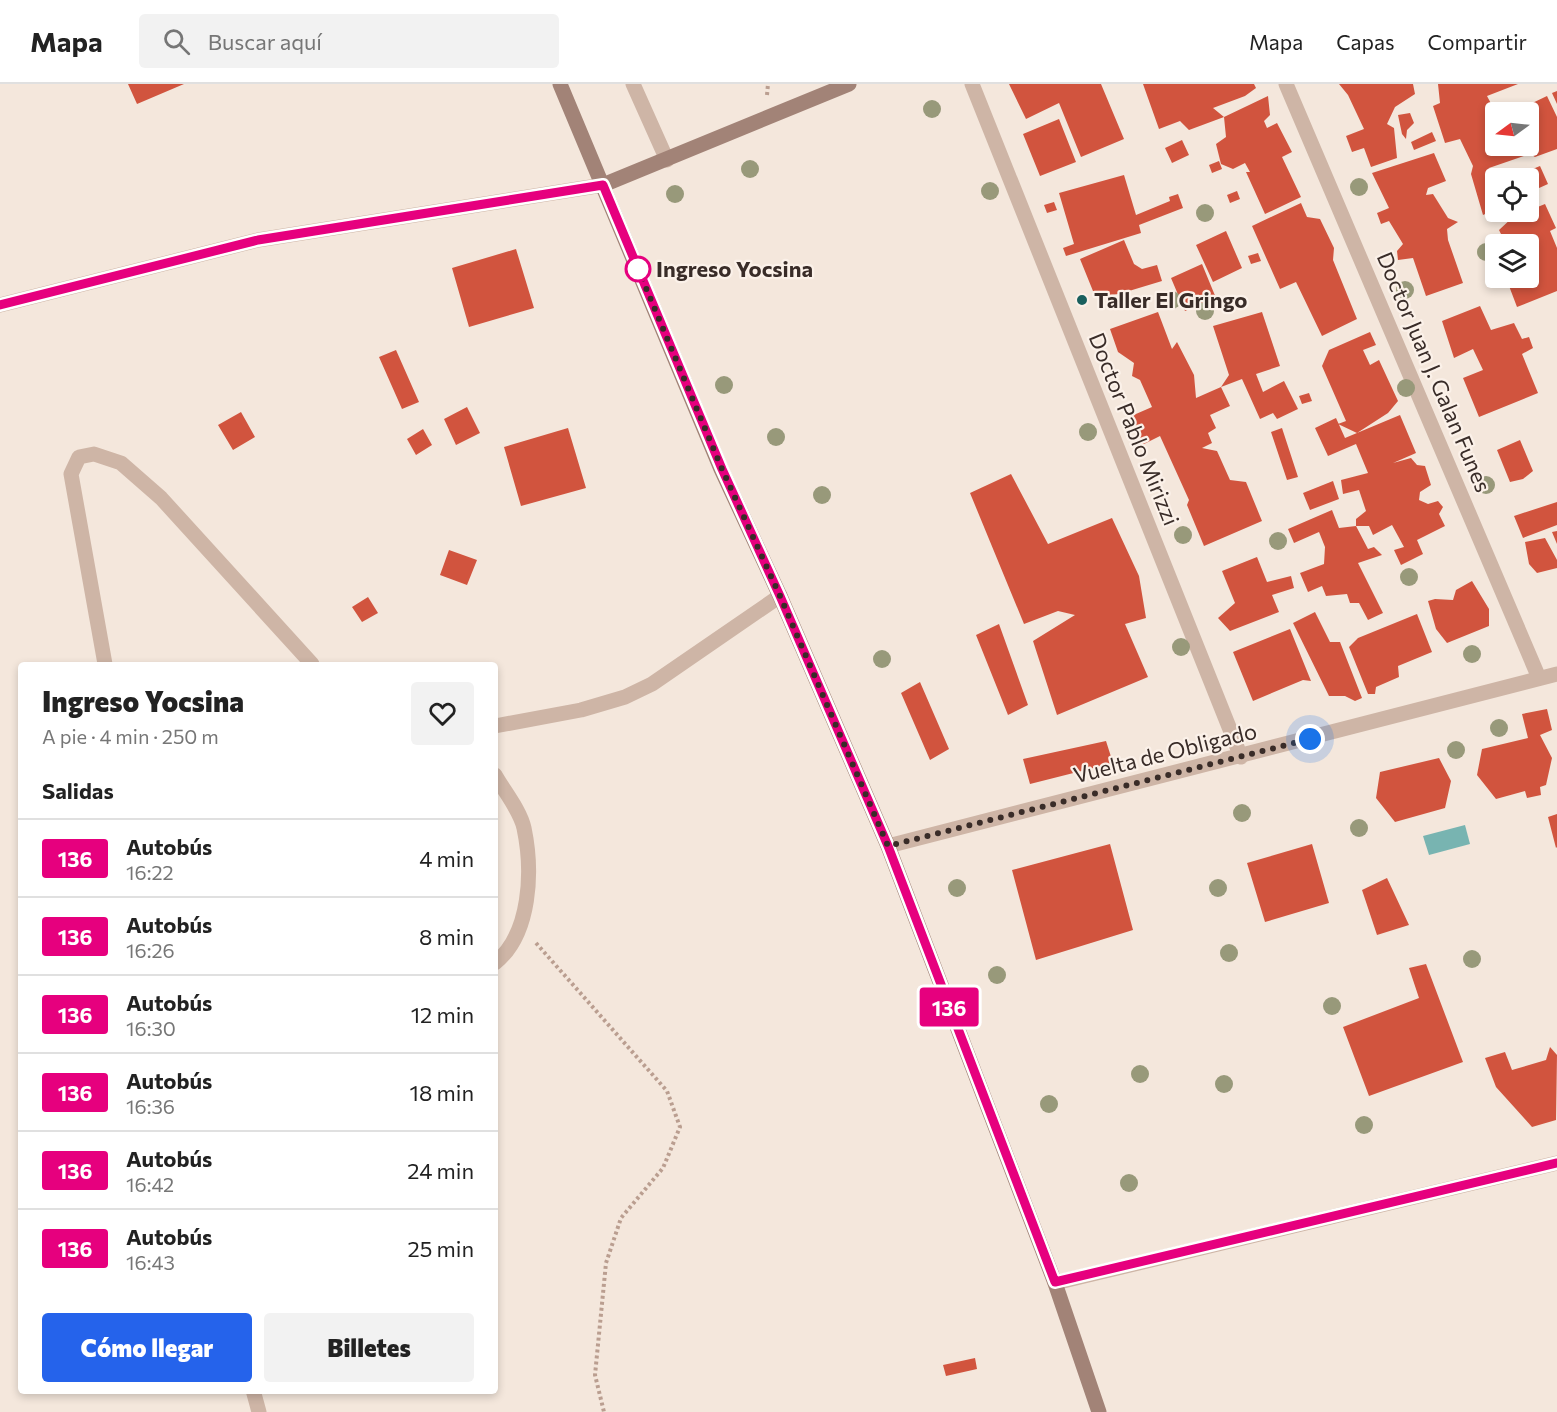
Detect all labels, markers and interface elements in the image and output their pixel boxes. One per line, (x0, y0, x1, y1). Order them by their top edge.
search box (139, 14, 559, 68)
text: Mapa (30, 24, 103, 58)
icon: search (160, 25, 193, 58)
text: Buscar aquí (208, 28, 322, 55)
text: Mapa (1249, 29, 1303, 54)
text: Capas (1336, 29, 1395, 54)
text: Compartir (1428, 29, 1527, 54)
north arrow (1485, 102, 1539, 156)
map controls (1485, 102, 1539, 288)
button: locate (1485, 168, 1539, 222)
button: layers (1485, 234, 1539, 288)
street label: Doctor Juan J. Galan Funes (1372, 248, 1497, 496)
place label: Ingreso Yocsina (656, 255, 813, 282)
marker: Ingreso Yocsina (625, 256, 651, 282)
place label: Taller El Gringo (1094, 286, 1247, 313)
marker: Taller El Gringo (1075, 293, 1089, 307)
street label: Doctor Pablo Mirizzi (1084, 329, 1185, 529)
button: heart (411, 682, 474, 745)
text: Ingreso Yocsina (42, 684, 244, 718)
street label: Vuelta de Obligado (1070, 717, 1259, 788)
text: A pie · 4 min · 250 m (42, 724, 219, 748)
your location (1295, 724, 1325, 754)
text: Salidas (42, 777, 114, 804)
text: Autobús (126, 833, 212, 860)
text: 4 min (419, 845, 474, 872)
text: 136 (58, 846, 92, 871)
text: 16:22 (126, 860, 174, 884)
text: Autobús (126, 911, 212, 938)
text: 8 min (419, 923, 474, 950)
text: 136 (58, 924, 92, 949)
text: 16:26 (126, 938, 175, 962)
line badge: 136 (914, 988, 984, 1026)
text: Autobús (126, 989, 212, 1016)
text: 136 (932, 995, 966, 1020)
text: 12 min (411, 1001, 474, 1028)
text: 136 (58, 1002, 92, 1027)
text: 16:30 (126, 1016, 176, 1040)
text: Autobús (126, 1067, 212, 1094)
text: 18 min (410, 1079, 474, 1106)
text: 136 (58, 1080, 92, 1105)
text: 16:36 (126, 1094, 175, 1118)
text: Autobús (126, 1145, 212, 1172)
text: 24 min (407, 1157, 474, 1184)
text: 136 (58, 1158, 92, 1183)
text: 16:42 (126, 1172, 174, 1196)
text: Autobús (126, 1223, 212, 1250)
text: 25 min (407, 1235, 474, 1262)
text: 136 (58, 1236, 92, 1261)
text: 16:43 (126, 1250, 175, 1274)
button: Cómo llegar (42, 1313, 252, 1382)
button: Billetes (264, 1313, 474, 1382)

